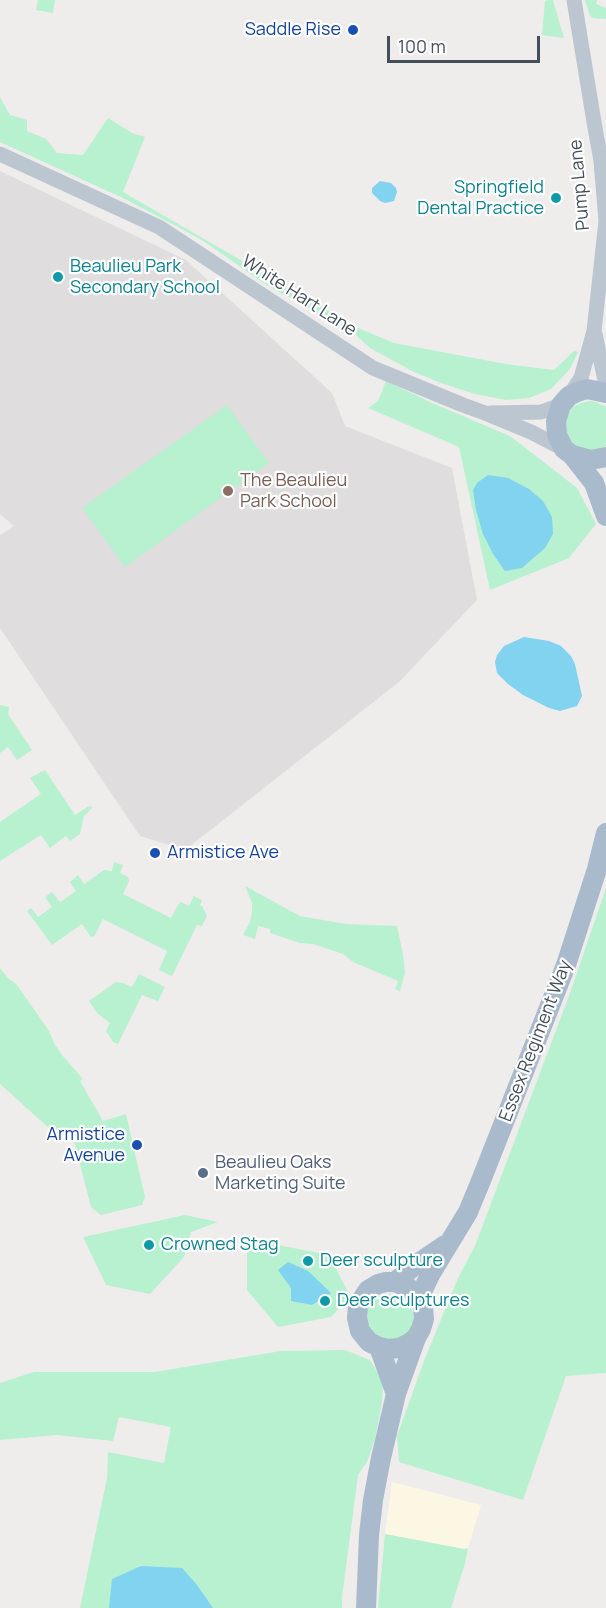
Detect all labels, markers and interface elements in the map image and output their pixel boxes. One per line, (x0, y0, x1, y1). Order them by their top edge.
place label: Saddle Rise (245, 19, 341, 41)
marker: Saddle Rise (346, 23, 360, 37)
scale bar (390, 24, 543, 62)
text: 100 m (398, 34, 446, 58)
street label: Pump Lane (565, 139, 595, 231)
place label: Springfield Dental Practice (417, 177, 544, 219)
marker: Springfield Dental Practice (549, 191, 563, 205)
street label: White Hart Lane (237, 251, 361, 341)
place label: Beaulieu Park Secondary School (70, 256, 220, 298)
marker: Beaulieu Park Secondary School (51, 270, 65, 284)
place label: The Beaulieu Park School (240, 470, 347, 512)
marker: The Beaulieu Park School (221, 484, 235, 498)
place label: Armistice Ave (167, 842, 279, 864)
marker: Armistice Ave (148, 846, 162, 860)
street label: Essex Regiment Way (495, 957, 577, 1125)
place label: Armistice Avenue (47, 1124, 125, 1166)
marker: Armistice Avenue (130, 1138, 144, 1152)
place label: Beaulieu Oaks Marketing Suite (215, 1152, 346, 1194)
marker: Beaulieu Oaks Marketing Suite (196, 1166, 210, 1180)
place label: Crowned Stag (161, 1234, 279, 1256)
marker: Crowned Stag (142, 1238, 156, 1252)
place label: Deer sculpture (320, 1250, 443, 1272)
marker: Deer sculpture (301, 1254, 315, 1268)
place label: Deer sculptures (337, 1290, 469, 1312)
marker: Deer sculptures (318, 1294, 332, 1308)

